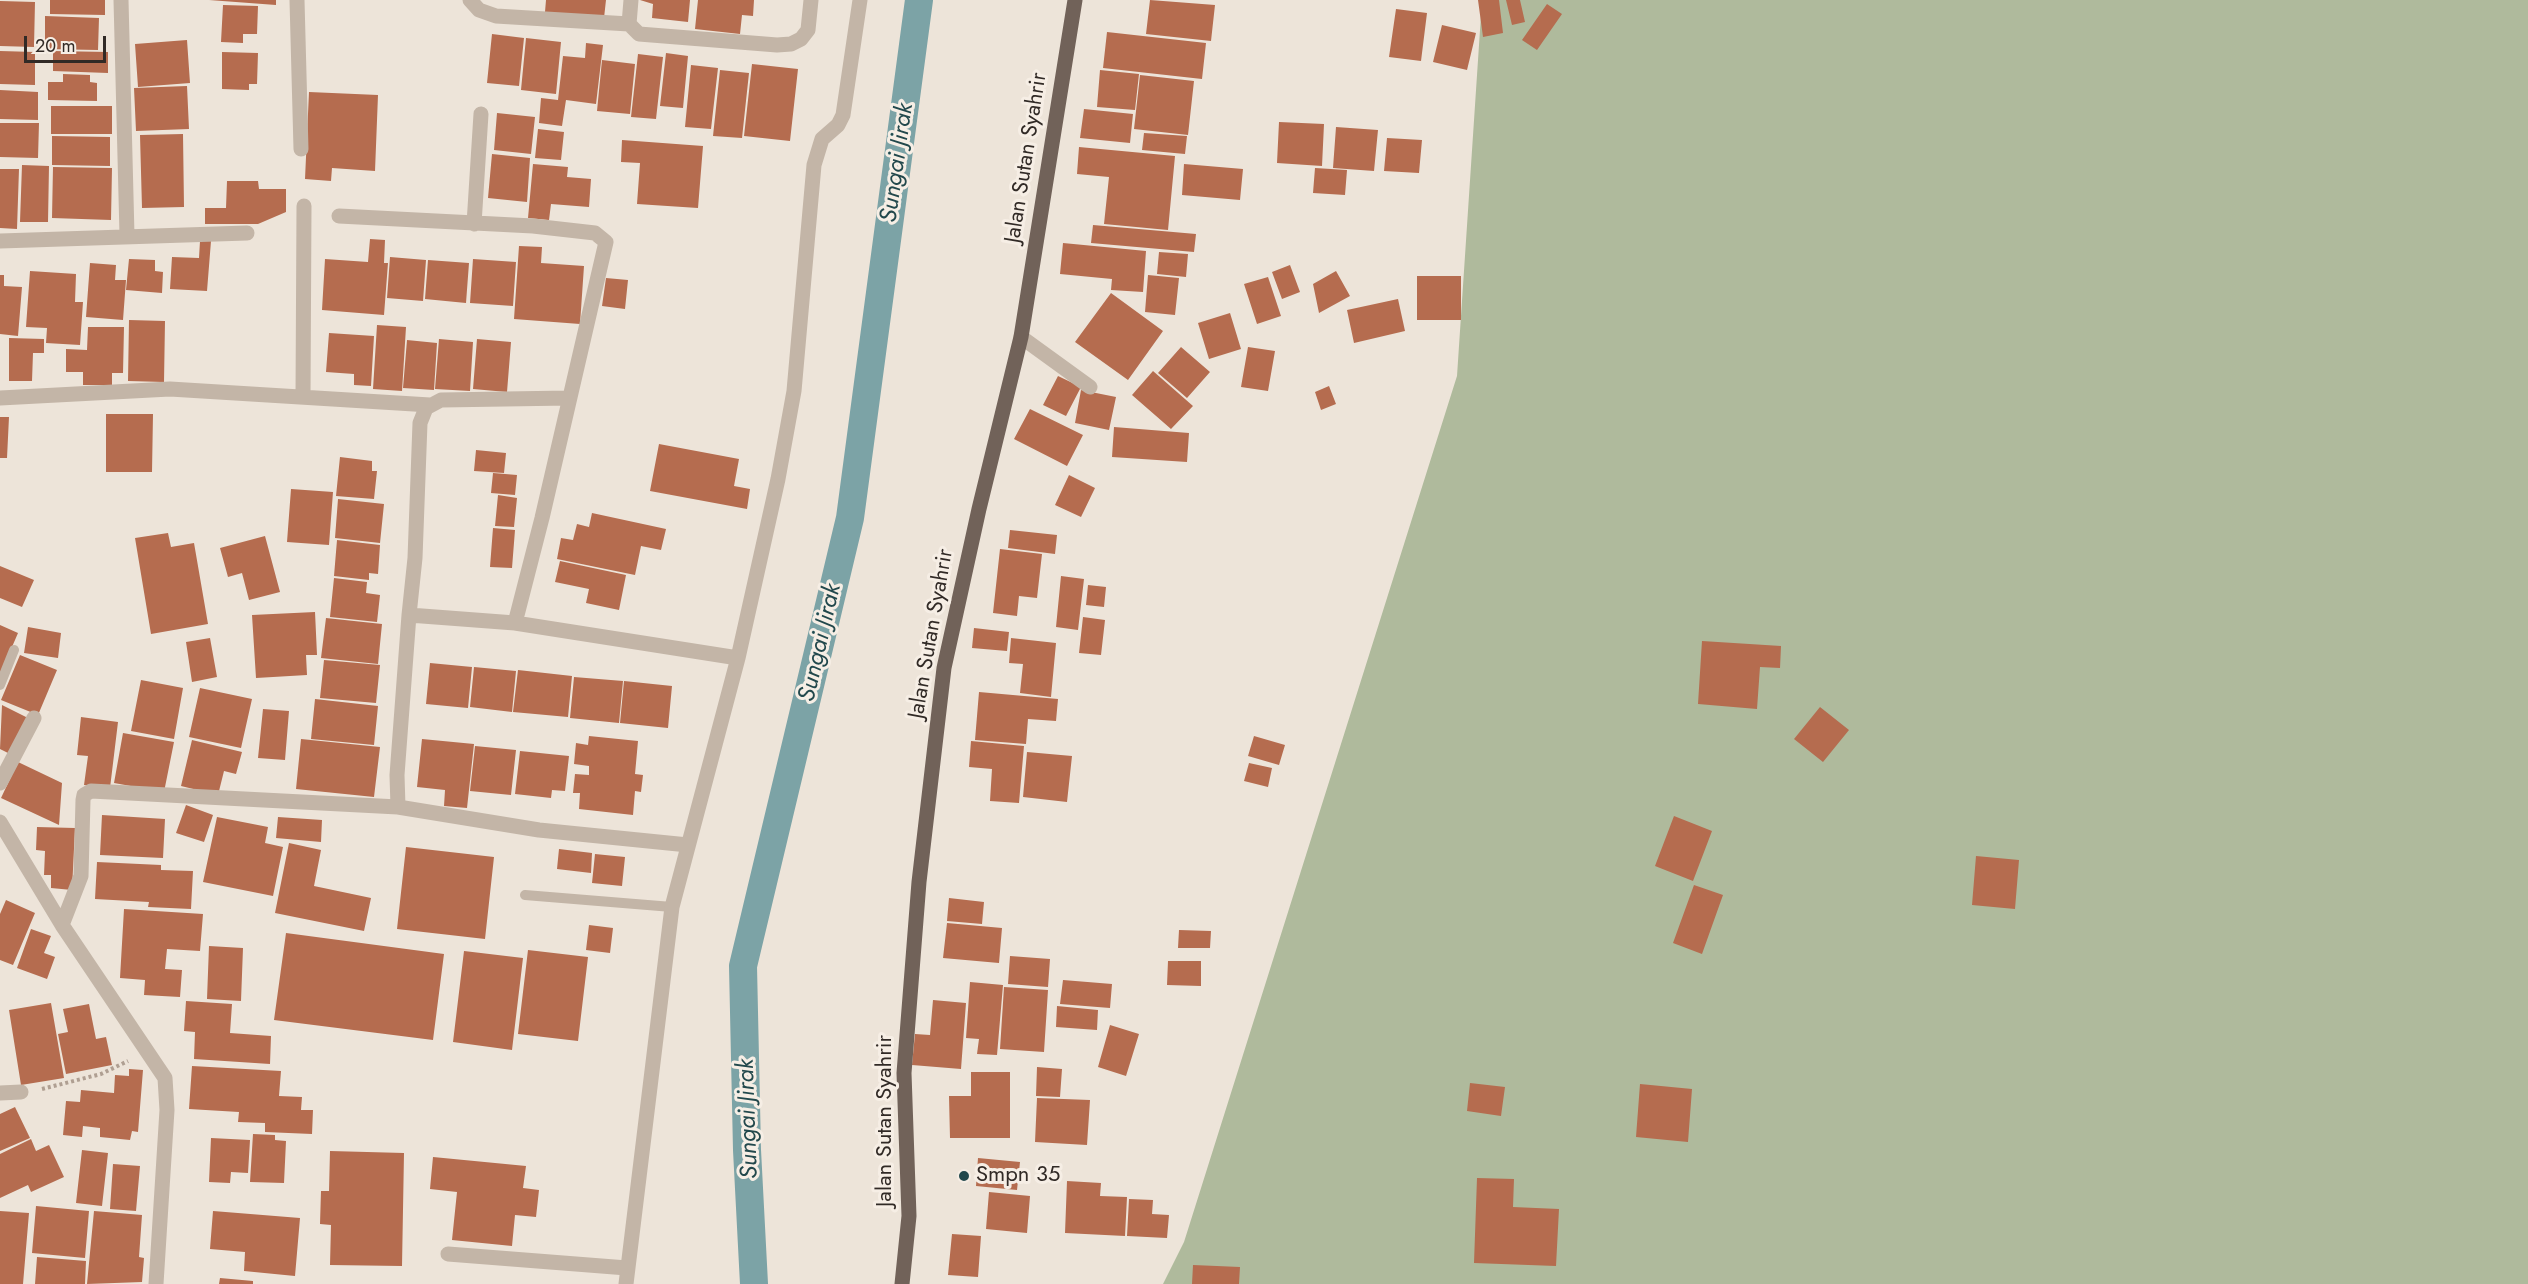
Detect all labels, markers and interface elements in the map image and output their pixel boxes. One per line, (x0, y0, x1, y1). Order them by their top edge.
scale bar (27, 24, 110, 62)
text: 20 m (35, 33, 75, 59)
street label: Jalan Sutan Syahrir (1001, 71, 1053, 245)
water label: Sungai Jirak (875, 101, 921, 225)
street label: Jalan Sutan Syahrir (904, 547, 960, 721)
water label: Sungai Jirak (793, 581, 849, 705)
street label: Jalan Sutan Syahrir (873, 1035, 899, 1207)
water label: Sungai Jirak (733, 1058, 765, 1180)
place label: Smpn 35 (976, 1163, 1060, 1189)
marker: Smpn 35 (957, 1169, 971, 1183)

